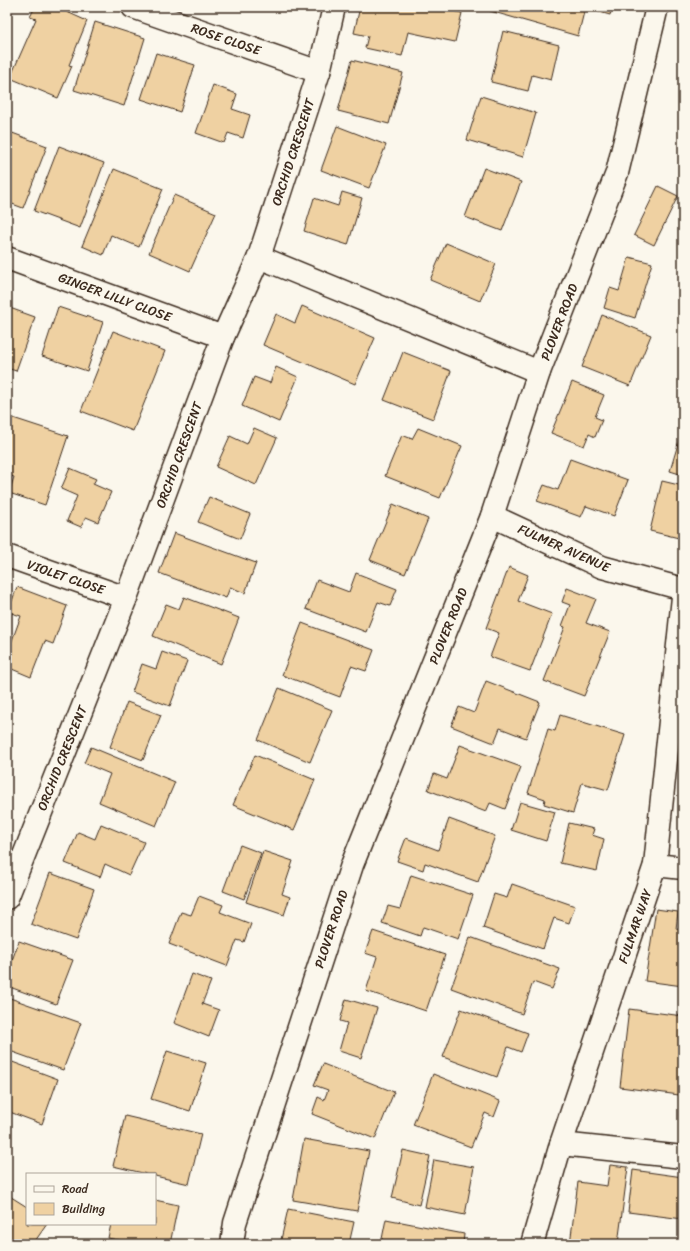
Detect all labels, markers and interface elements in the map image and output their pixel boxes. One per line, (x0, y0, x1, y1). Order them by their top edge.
street label: ROSE CLOSE (188, 16, 265, 62)
street label: ORCHID CRESCENT (265, 95, 321, 209)
street label: GINGER LILLY CLOSE (55, 266, 176, 328)
street label: PLOVER ROAD (534, 280, 584, 364)
street label: ORCHID CRESCENT (149, 398, 209, 511)
street label: FULMER AVENUE (514, 517, 615, 579)
street label: VIOLET CLOSE (24, 553, 109, 601)
street label: PLOVER ROAD (422, 584, 474, 668)
street label: ORCHID CRESCENT (30, 701, 94, 814)
street label: FULMAR WAY (611, 885, 659, 967)
street label: PLOVER ROAD (308, 887, 355, 971)
legend (26, 1173, 156, 1225)
text: Road (62, 1178, 89, 1200)
text: Building (62, 1198, 105, 1220)

